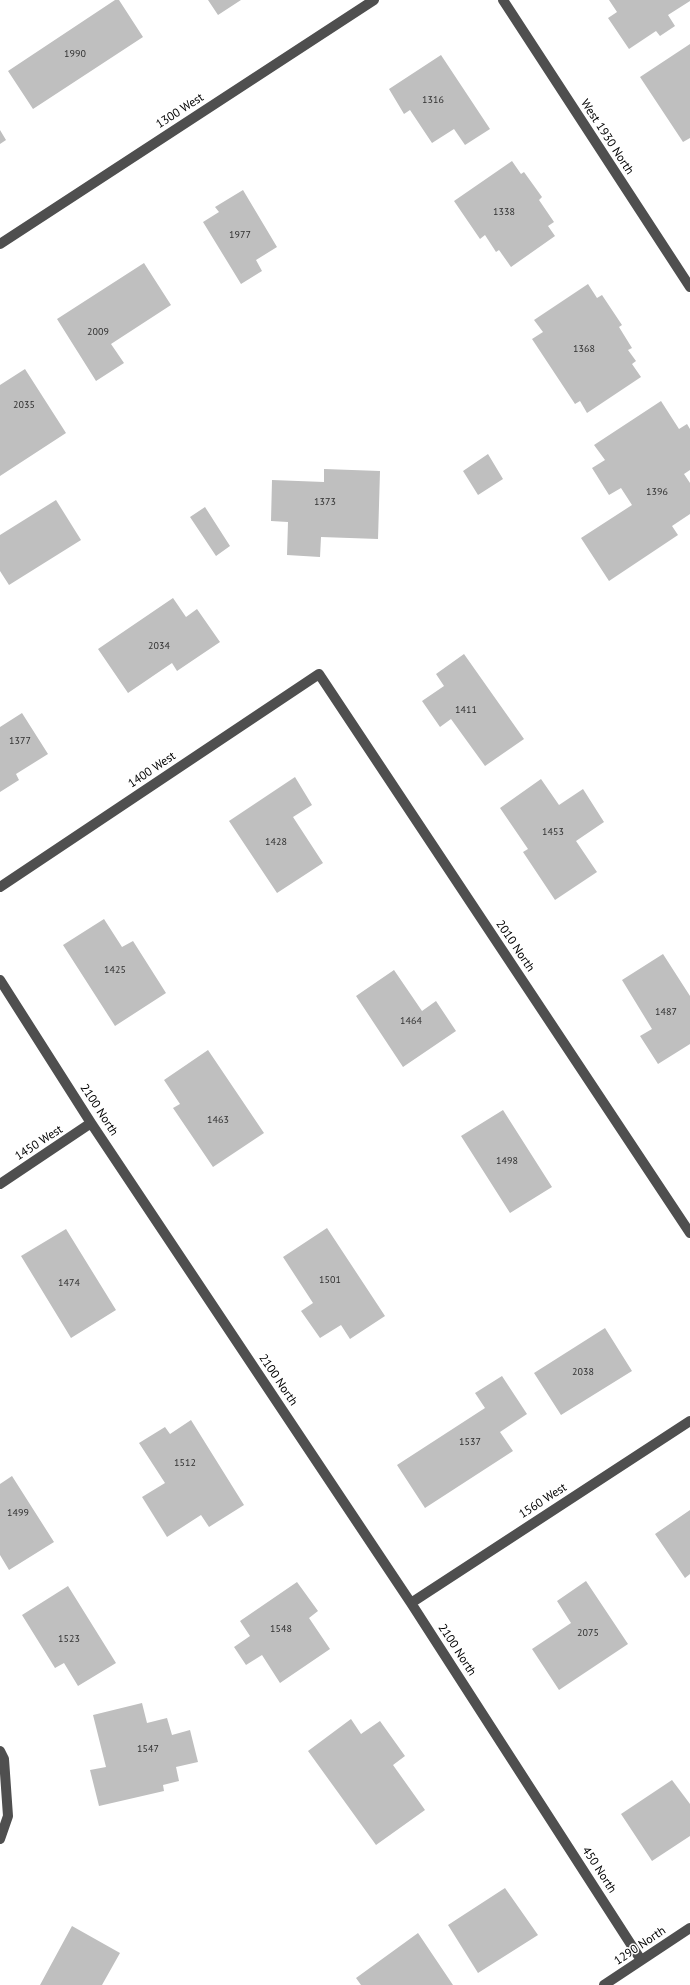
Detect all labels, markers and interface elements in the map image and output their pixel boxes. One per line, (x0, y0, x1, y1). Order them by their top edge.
house number: 1990 (64, 48, 86, 60)
street label: 1300 West (153, 90, 207, 132)
house number: 1316 (422, 94, 444, 106)
street label: West 1930 North (577, 97, 637, 177)
house number: 1338 (493, 206, 515, 218)
house number: 1977 (229, 229, 251, 241)
house number: 2009 (87, 326, 109, 338)
house number: 1368 (573, 343, 595, 355)
house number: 2035 (13, 399, 35, 411)
house number: 1396 (646, 486, 668, 498)
house number: 1373 (314, 496, 336, 508)
house number: 2034 (148, 640, 170, 652)
house number: 1411 (455, 704, 477, 716)
house number: 1377 (9, 735, 31, 747)
street label: 1400 West (126, 749, 178, 791)
house number: 1453 (542, 826, 564, 838)
house number: 1428 (265, 836, 287, 848)
street label: 2010 North (493, 918, 537, 974)
house number: 1425 (104, 964, 126, 976)
house number: 1487 (655, 1006, 677, 1018)
house number: 1464 (400, 1015, 422, 1027)
street label: 2100 North (77, 1081, 121, 1139)
house number: 1463 (207, 1114, 229, 1126)
street label: 1450 West (12, 1122, 66, 1164)
house number: 1498 (496, 1155, 518, 1167)
house number: 1501 (319, 1274, 341, 1286)
house number: 1474 (58, 1277, 80, 1289)
street label: 2100 North (256, 1352, 300, 1408)
house number: 2038 (572, 1366, 594, 1378)
house number: 1537 (459, 1436, 481, 1448)
house number: 1512 (174, 1457, 196, 1469)
street label: 1560 West (516, 1480, 570, 1522)
house number: 1499 (7, 1507, 29, 1519)
street label: 2100 North (435, 1621, 479, 1679)
house number: 1548 (270, 1623, 292, 1635)
house number: 2075 (577, 1627, 599, 1639)
house number: 1523 (58, 1633, 80, 1645)
house number: 1547 (137, 1743, 159, 1755)
street label: 450 North (579, 1844, 619, 1896)
street label: 1290 North (612, 1924, 668, 1968)

